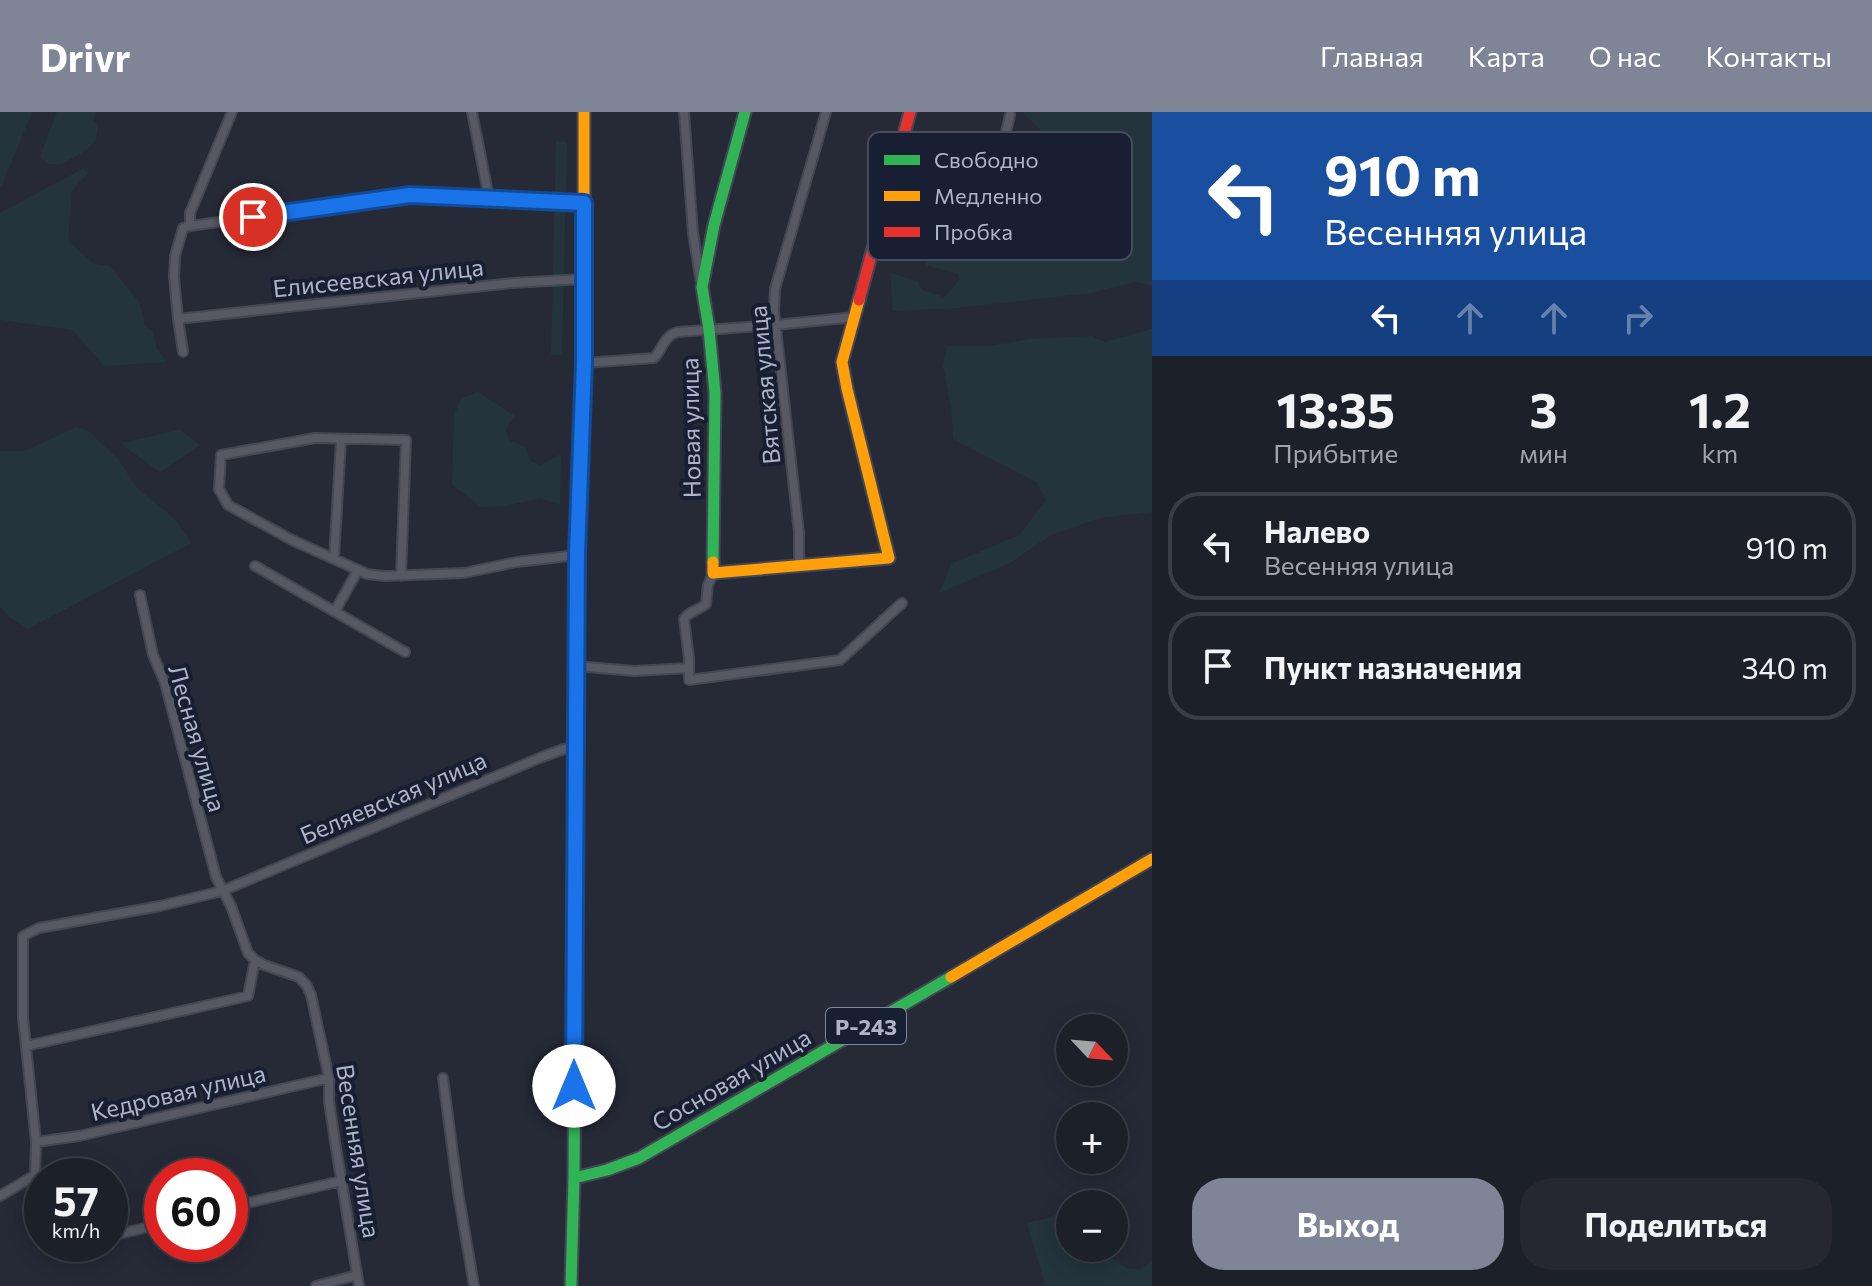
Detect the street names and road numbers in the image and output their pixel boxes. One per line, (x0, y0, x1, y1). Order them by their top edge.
street label: Елисеевская улица (271, 252, 485, 302)
street label: Вятская улица (743, 304, 785, 466)
street label: Новая улица (674, 358, 706, 498)
street label: Лесная улица (163, 661, 233, 815)
street label: Беляевская улица (295, 745, 491, 849)
road number: Р-243 (826, 1008, 906, 1044)
street label: Сосновая улица (646, 1022, 816, 1136)
street label: Кедровая улица (88, 1058, 268, 1126)
street label: Весенняя улица (331, 1062, 387, 1240)

